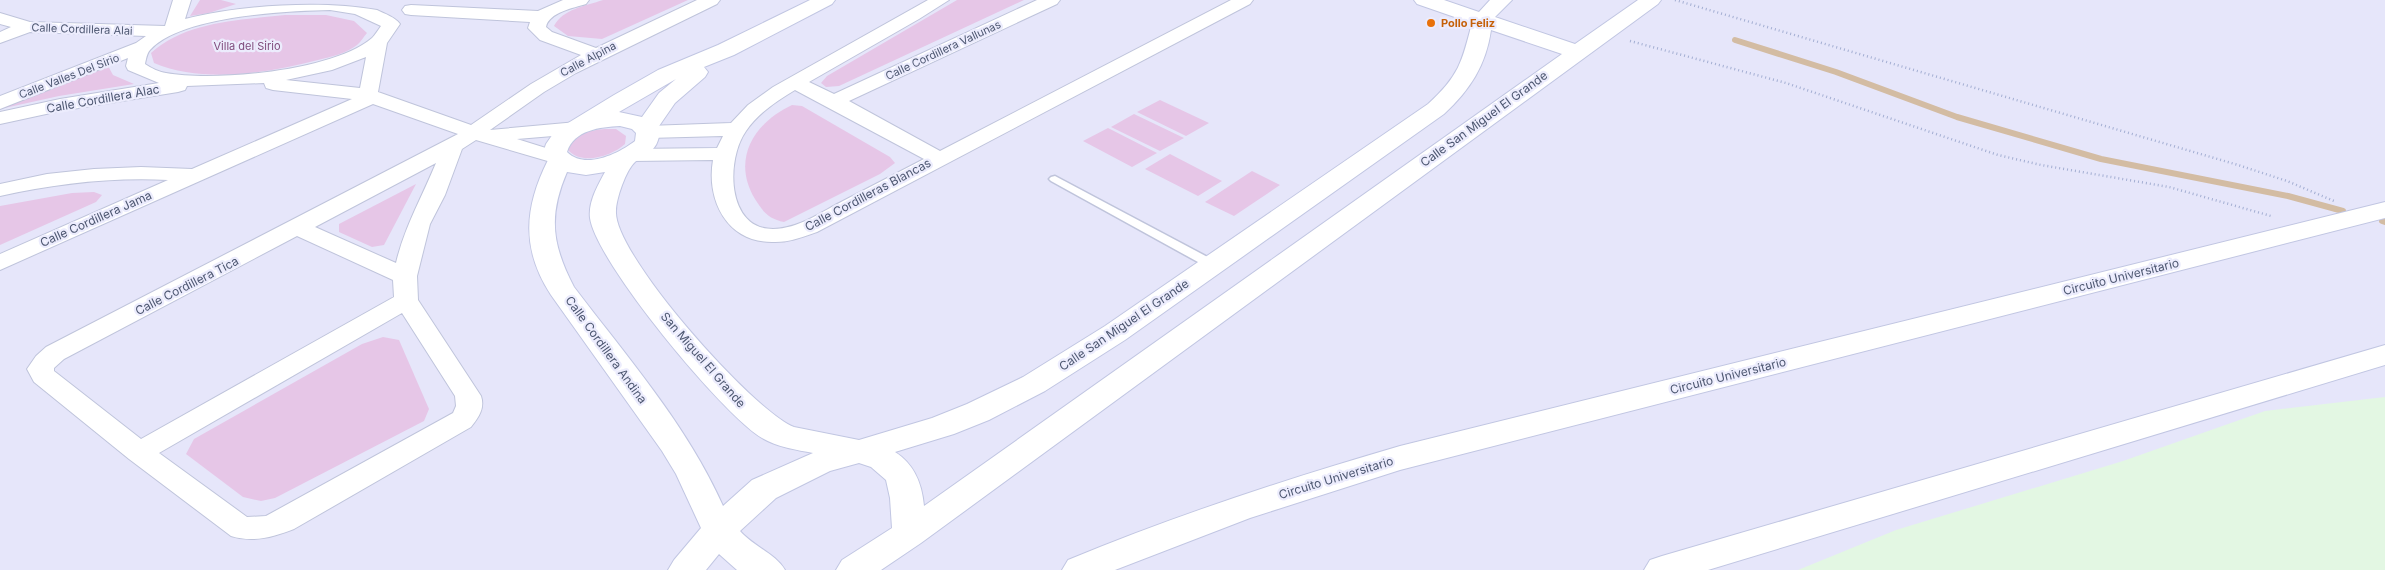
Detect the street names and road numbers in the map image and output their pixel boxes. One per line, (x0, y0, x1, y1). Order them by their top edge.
street label: Calle Cordillera Vallunas (883, 17, 1003, 83)
street label: Calle Cordillera Alai (31, 20, 133, 38)
street label: Calle Alpina (558, 38, 618, 80)
street label: Calle Valles Del Sirio (17, 50, 121, 102)
street label: Calle San Miguel El Grande (1417, 67, 1550, 170)
street label: Calle Cordillera Alac (45, 81, 161, 116)
street label: Calle Cordilleras Blancas (802, 155, 933, 234)
street label: Calle Cordillera Jama (38, 187, 154, 250)
street label: Calle Cordillera Tica (133, 253, 241, 318)
street label: Circuito Universitario (2061, 255, 2180, 298)
street label: Calle San Miguel El Grande (1056, 276, 1191, 374)
street label: Calle Cordillera Andina (562, 293, 650, 406)
street label: San Miguel El Grande (658, 309, 749, 410)
street label: Circuito Universitario (1668, 354, 1787, 397)
street label: Circuito Universitario (1277, 453, 1395, 502)

